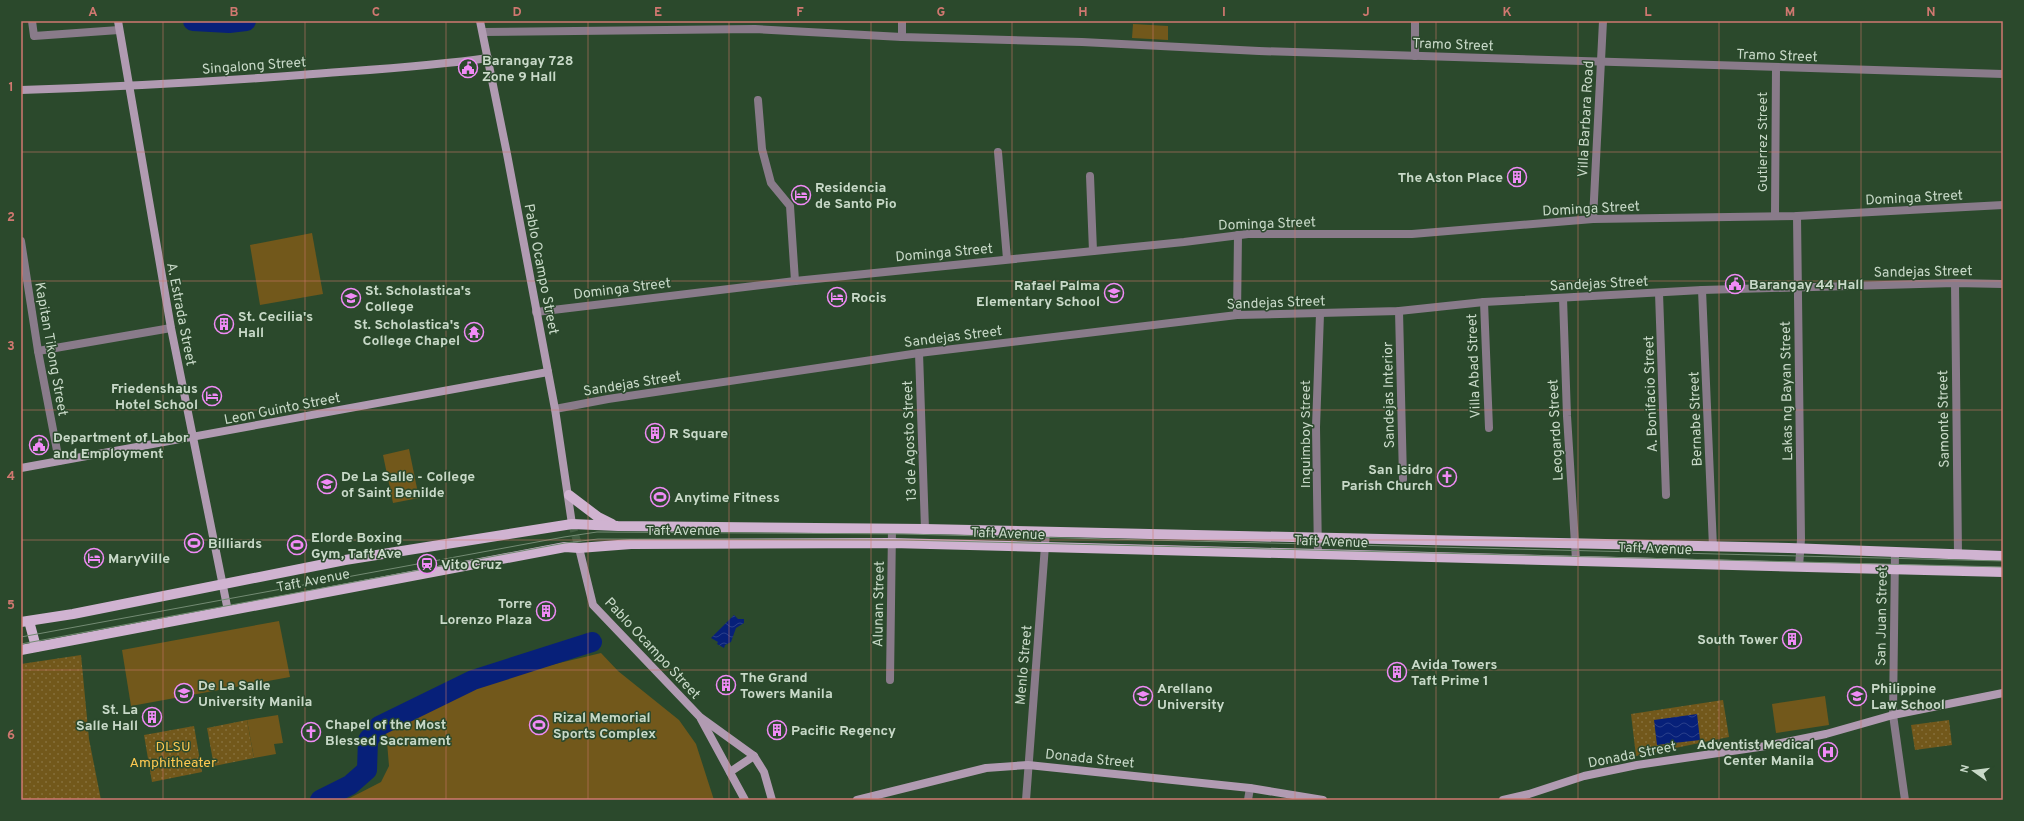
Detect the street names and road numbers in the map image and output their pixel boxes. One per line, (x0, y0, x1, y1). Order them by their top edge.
street label: Tramo Street (1412, 36, 1494, 55)
street label: Tramo Street (1736, 47, 1818, 66)
street label: Singalong Street (201, 54, 307, 79)
street label: Villa Barbara Road (1575, 60, 1598, 178)
street label: Gutierrez Street (1755, 92, 1772, 192)
street label: Dominga Street (1865, 187, 1963, 210)
street label: Dominga Street (1542, 198, 1640, 221)
street label: Pablo Ocampo Street (520, 202, 562, 336)
street label: Dominga Street (1218, 214, 1316, 235)
street label: Dominga Street (895, 241, 994, 266)
street label: A. Estrada Street (162, 261, 199, 367)
street label: Sandejas Street (1874, 263, 1973, 282)
street label: Sandejas Street (1549, 273, 1649, 296)
street label: Dominga Street (573, 275, 672, 304)
street label: Kapitan Tikong Street (30, 281, 71, 418)
street label: Sandejas Street (1226, 293, 1326, 314)
street label: Villa Abad Street (1464, 313, 1485, 419)
street label: Lakas ng Bayan Street (1778, 321, 1797, 461)
street label: Sandejas Street (903, 323, 1003, 352)
street label: A. Bonifacio Street (1641, 335, 1662, 453)
street label: Sandejas Interior (1380, 341, 1399, 448)
street label: Sandejas Street (582, 368, 682, 401)
street label: Samonte Street (1935, 370, 1954, 468)
street label: Bernabe Street (1686, 371, 1707, 467)
street label: Leogardo Street (1545, 379, 1568, 481)
street label: 13 de Agosto Street (900, 380, 921, 502)
street label: Inquimboy Street (1298, 380, 1315, 488)
street label: Leon Guinto Street (223, 390, 342, 429)
street label: Taft Avenue (646, 523, 720, 540)
street label: Taft Avenue (971, 525, 1045, 544)
street label: Taft Avenue (1294, 533, 1368, 552)
street label: Taft Avenue (1618, 540, 1692, 559)
street label: Alunan Street (870, 561, 889, 647)
street label: Taft Avenue (275, 566, 351, 597)
street label: San Juan Street (1873, 566, 1892, 666)
street label: Pablo Ocampo Street (600, 595, 703, 703)
street label: Menlo Street (1013, 624, 1036, 706)
street label: Donada Street (1587, 739, 1678, 772)
street label: Donada Street (1044, 746, 1135, 773)

